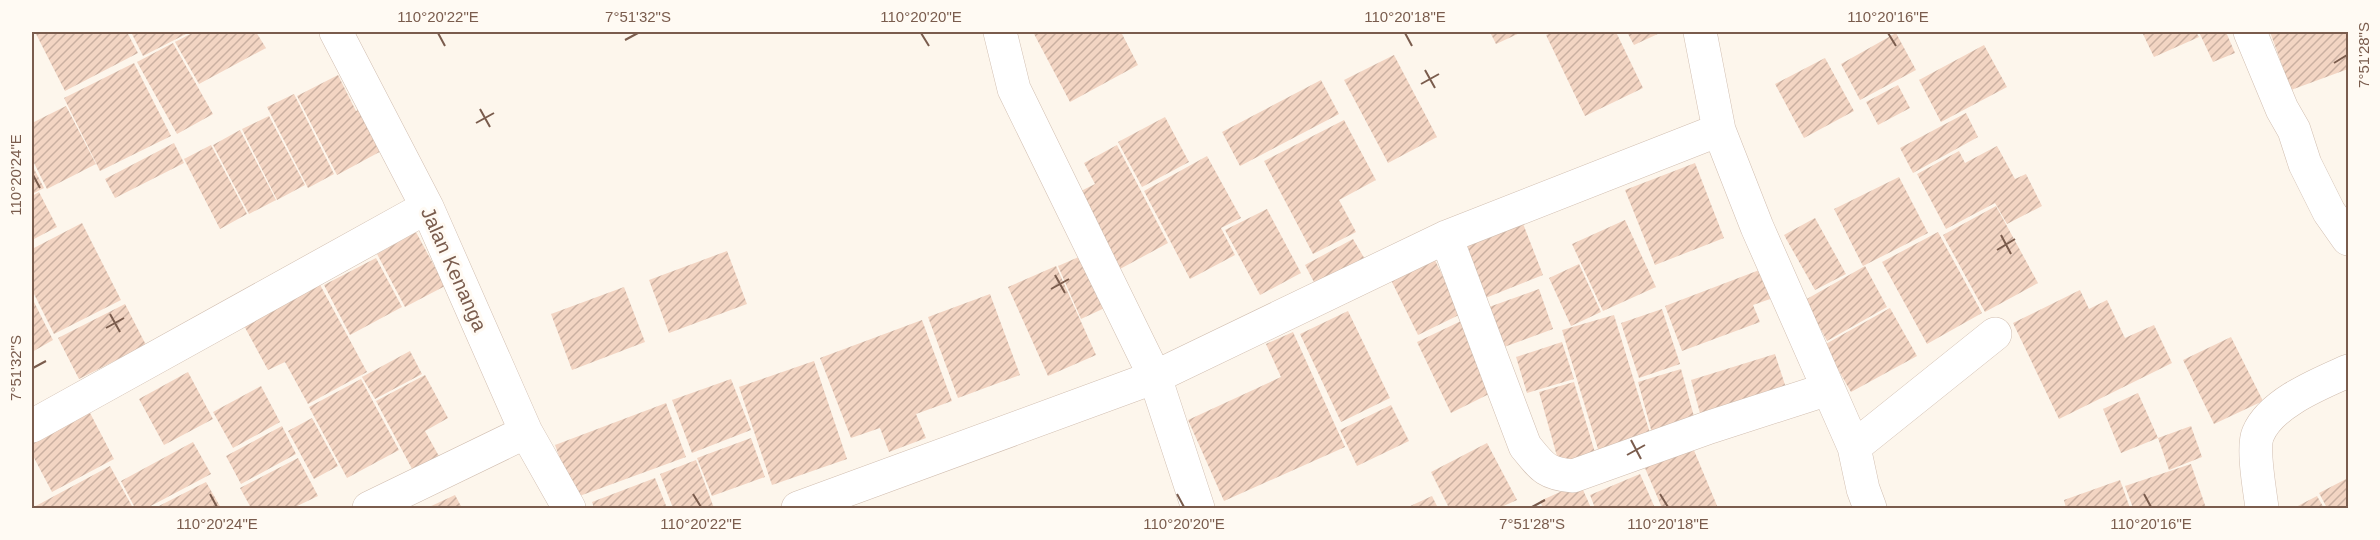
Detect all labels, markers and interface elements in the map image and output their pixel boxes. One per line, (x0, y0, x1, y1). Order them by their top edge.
text: 110°20'22"E (397, 8, 479, 25)
text: 7°51'32"S (605, 8, 671, 25)
text: 110°20'20"E (880, 8, 962, 25)
text: 110°20'18"E (1364, 8, 1446, 25)
text: 110°20'16"E (1847, 8, 1929, 25)
text: 7°51'28"S (2355, 22, 2372, 88)
text: 110°20'24"E (7, 134, 24, 216)
street label: Jalan Kenanga (417, 204, 492, 335)
text: 7°51'32"S (7, 335, 24, 401)
text: 110°20'24"E (176, 515, 258, 532)
text: 110°20'22"E (660, 515, 742, 532)
text: 110°20'20"E (1143, 515, 1225, 532)
text: 7°51'28"S (1499, 515, 1565, 532)
text: 110°20'18"E (1627, 515, 1709, 532)
text: 110°20'16"E (2110, 515, 2192, 532)

